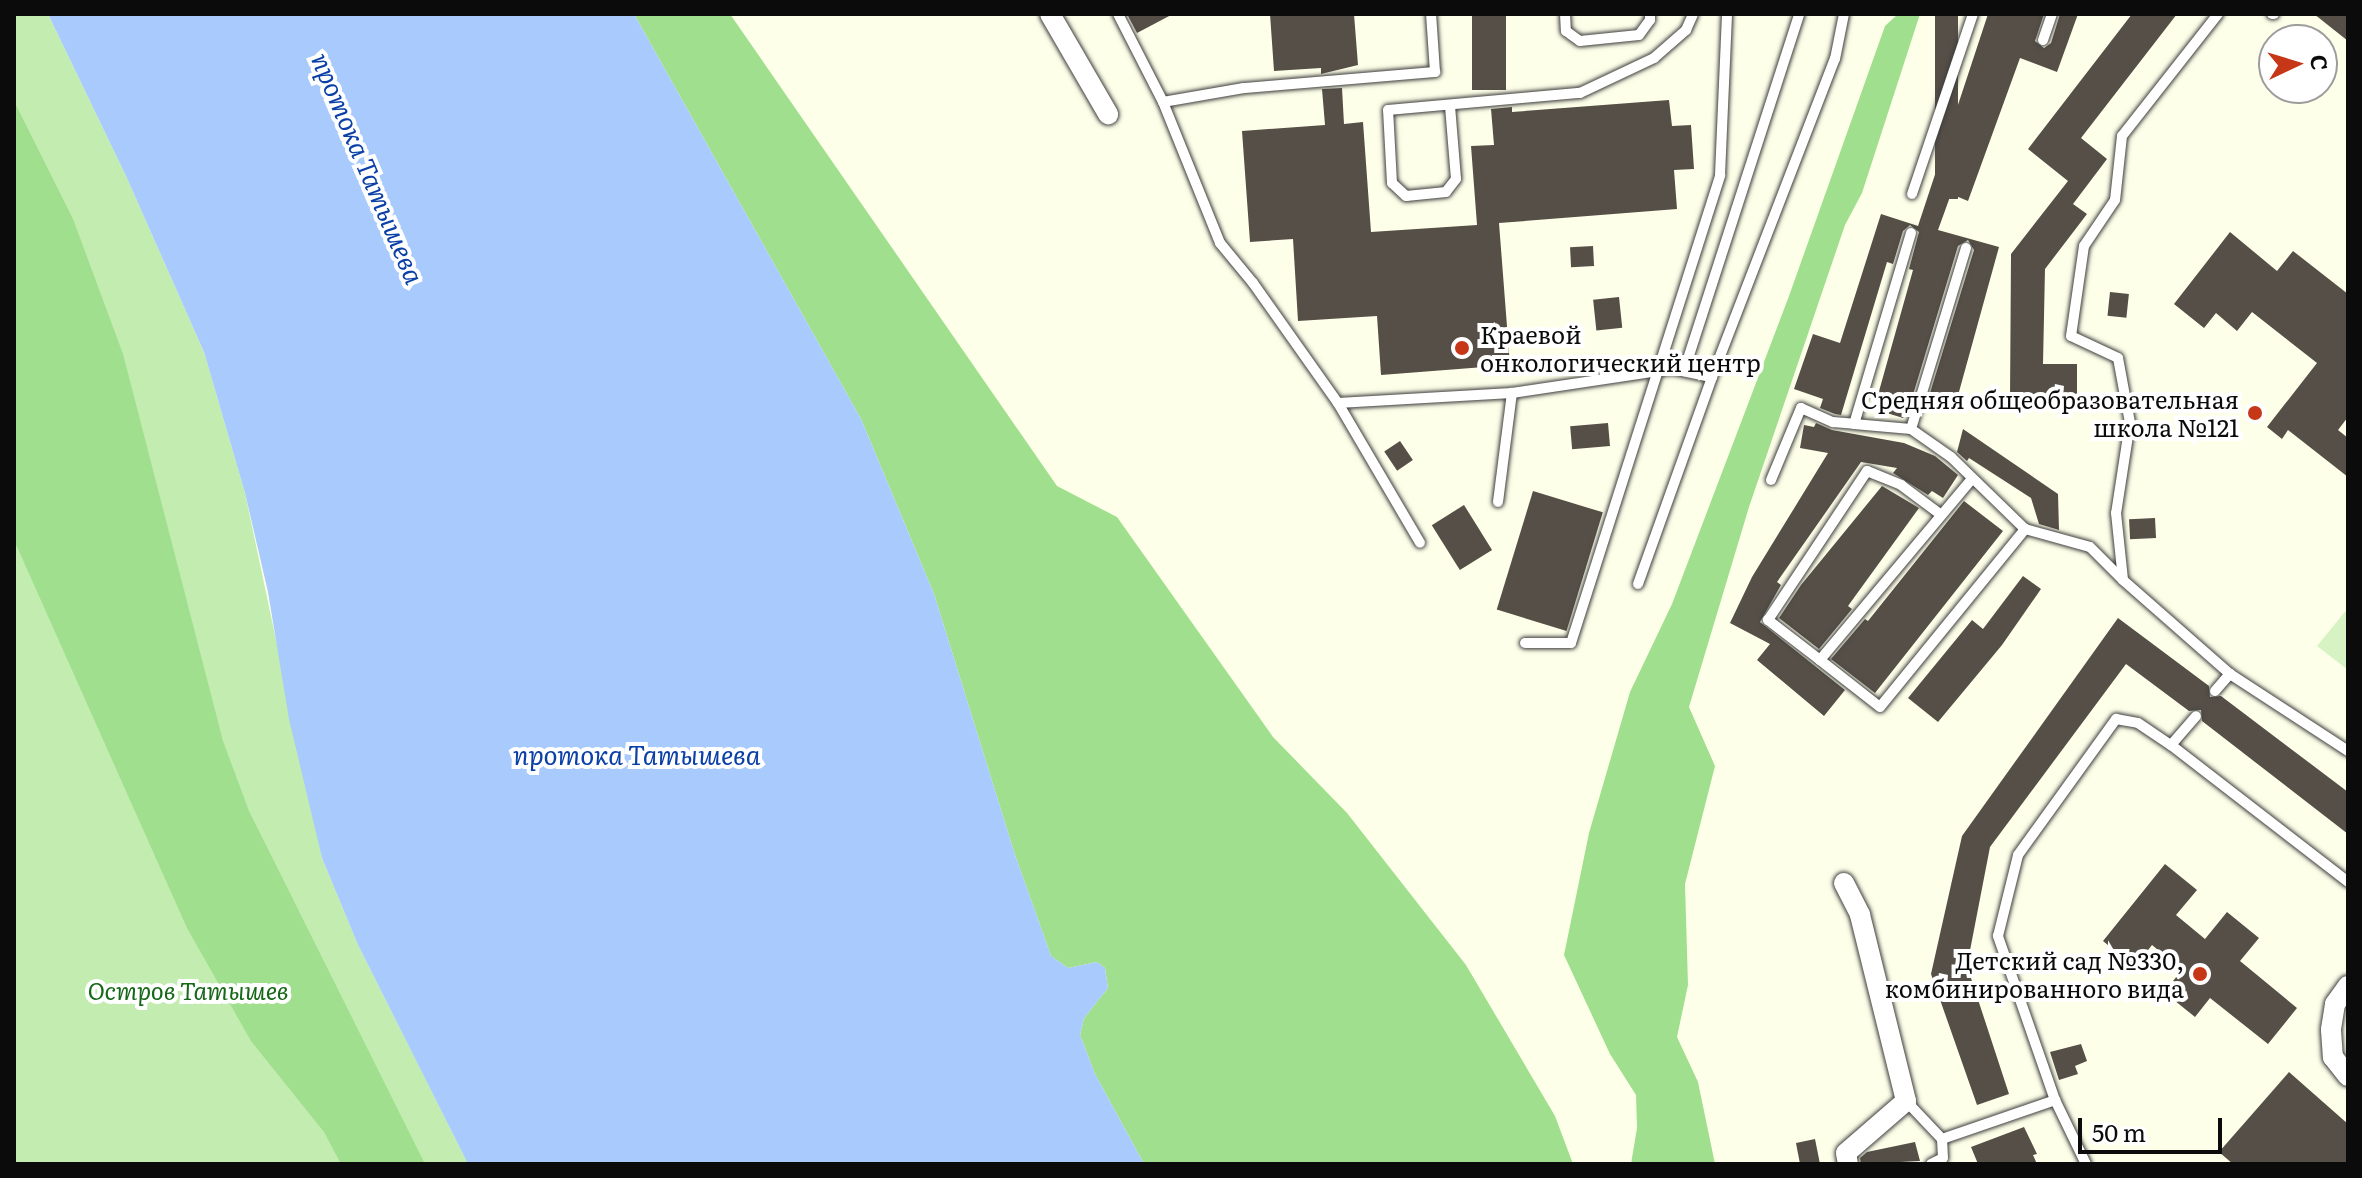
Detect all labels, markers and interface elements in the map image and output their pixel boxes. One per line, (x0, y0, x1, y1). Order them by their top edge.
north arrow (2258, 24, 2338, 104)
water label: протока Татышева (306, 48, 432, 288)
text: С (2303, 53, 2337, 71)
place label: Краевой онкологический центр (1480, 320, 1761, 376)
marker: Краевой онкологический центр (1451, 337, 1473, 359)
place label: Средняя общеобразовательная школа №121 (1861, 385, 2239, 441)
marker: Средняя общеобразовательная школа №121 (2246, 404, 2264, 422)
water label: протока Татышева (513, 738, 761, 770)
place label: Детский сад №330, комбинированного вида (1885, 946, 2184, 1002)
marker: Детский сад №330, комбинированного вида (2191, 965, 2209, 983)
park label: Остров Татышев (87, 976, 289, 1004)
scale bar (2082, 1102, 2226, 1152)
text: 50 m (2092, 1114, 2146, 1149)

